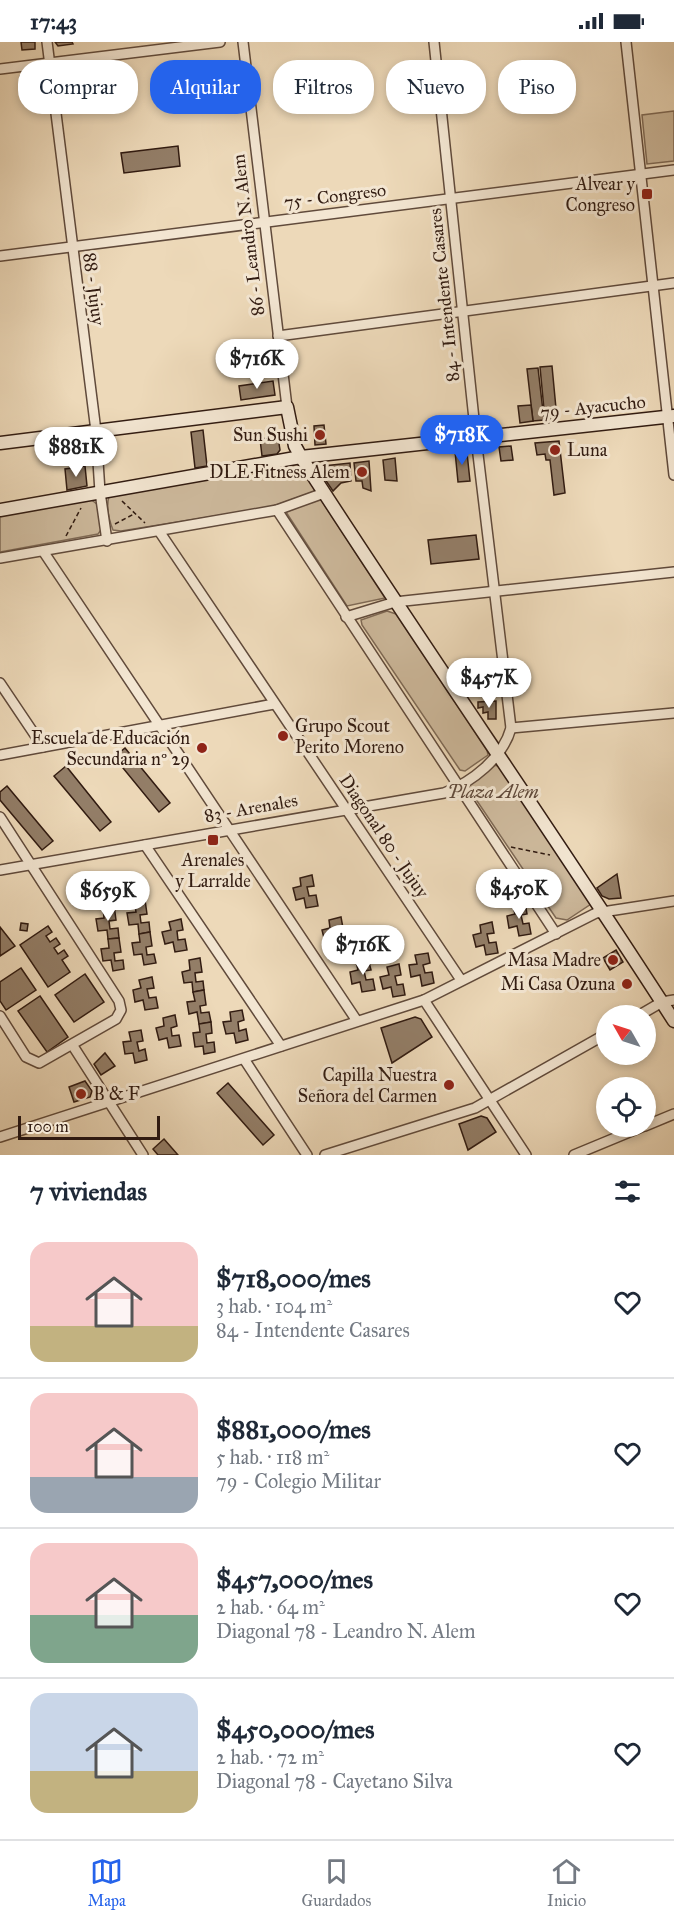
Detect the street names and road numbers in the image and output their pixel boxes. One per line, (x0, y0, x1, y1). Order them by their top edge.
street label: 86 - Leandro N. Alem (227, 153, 269, 317)
street label: 75 - Congreso (283, 179, 387, 214)
street label: 84 - Intendente Casares (424, 207, 464, 383)
street label: 88 - Jujuy (78, 251, 109, 327)
street label: 79 - Ayacucho (539, 391, 647, 423)
street label: Diagonal 80 - Jujuy (334, 770, 434, 903)
street label: 83 - Arenales (203, 789, 299, 827)

